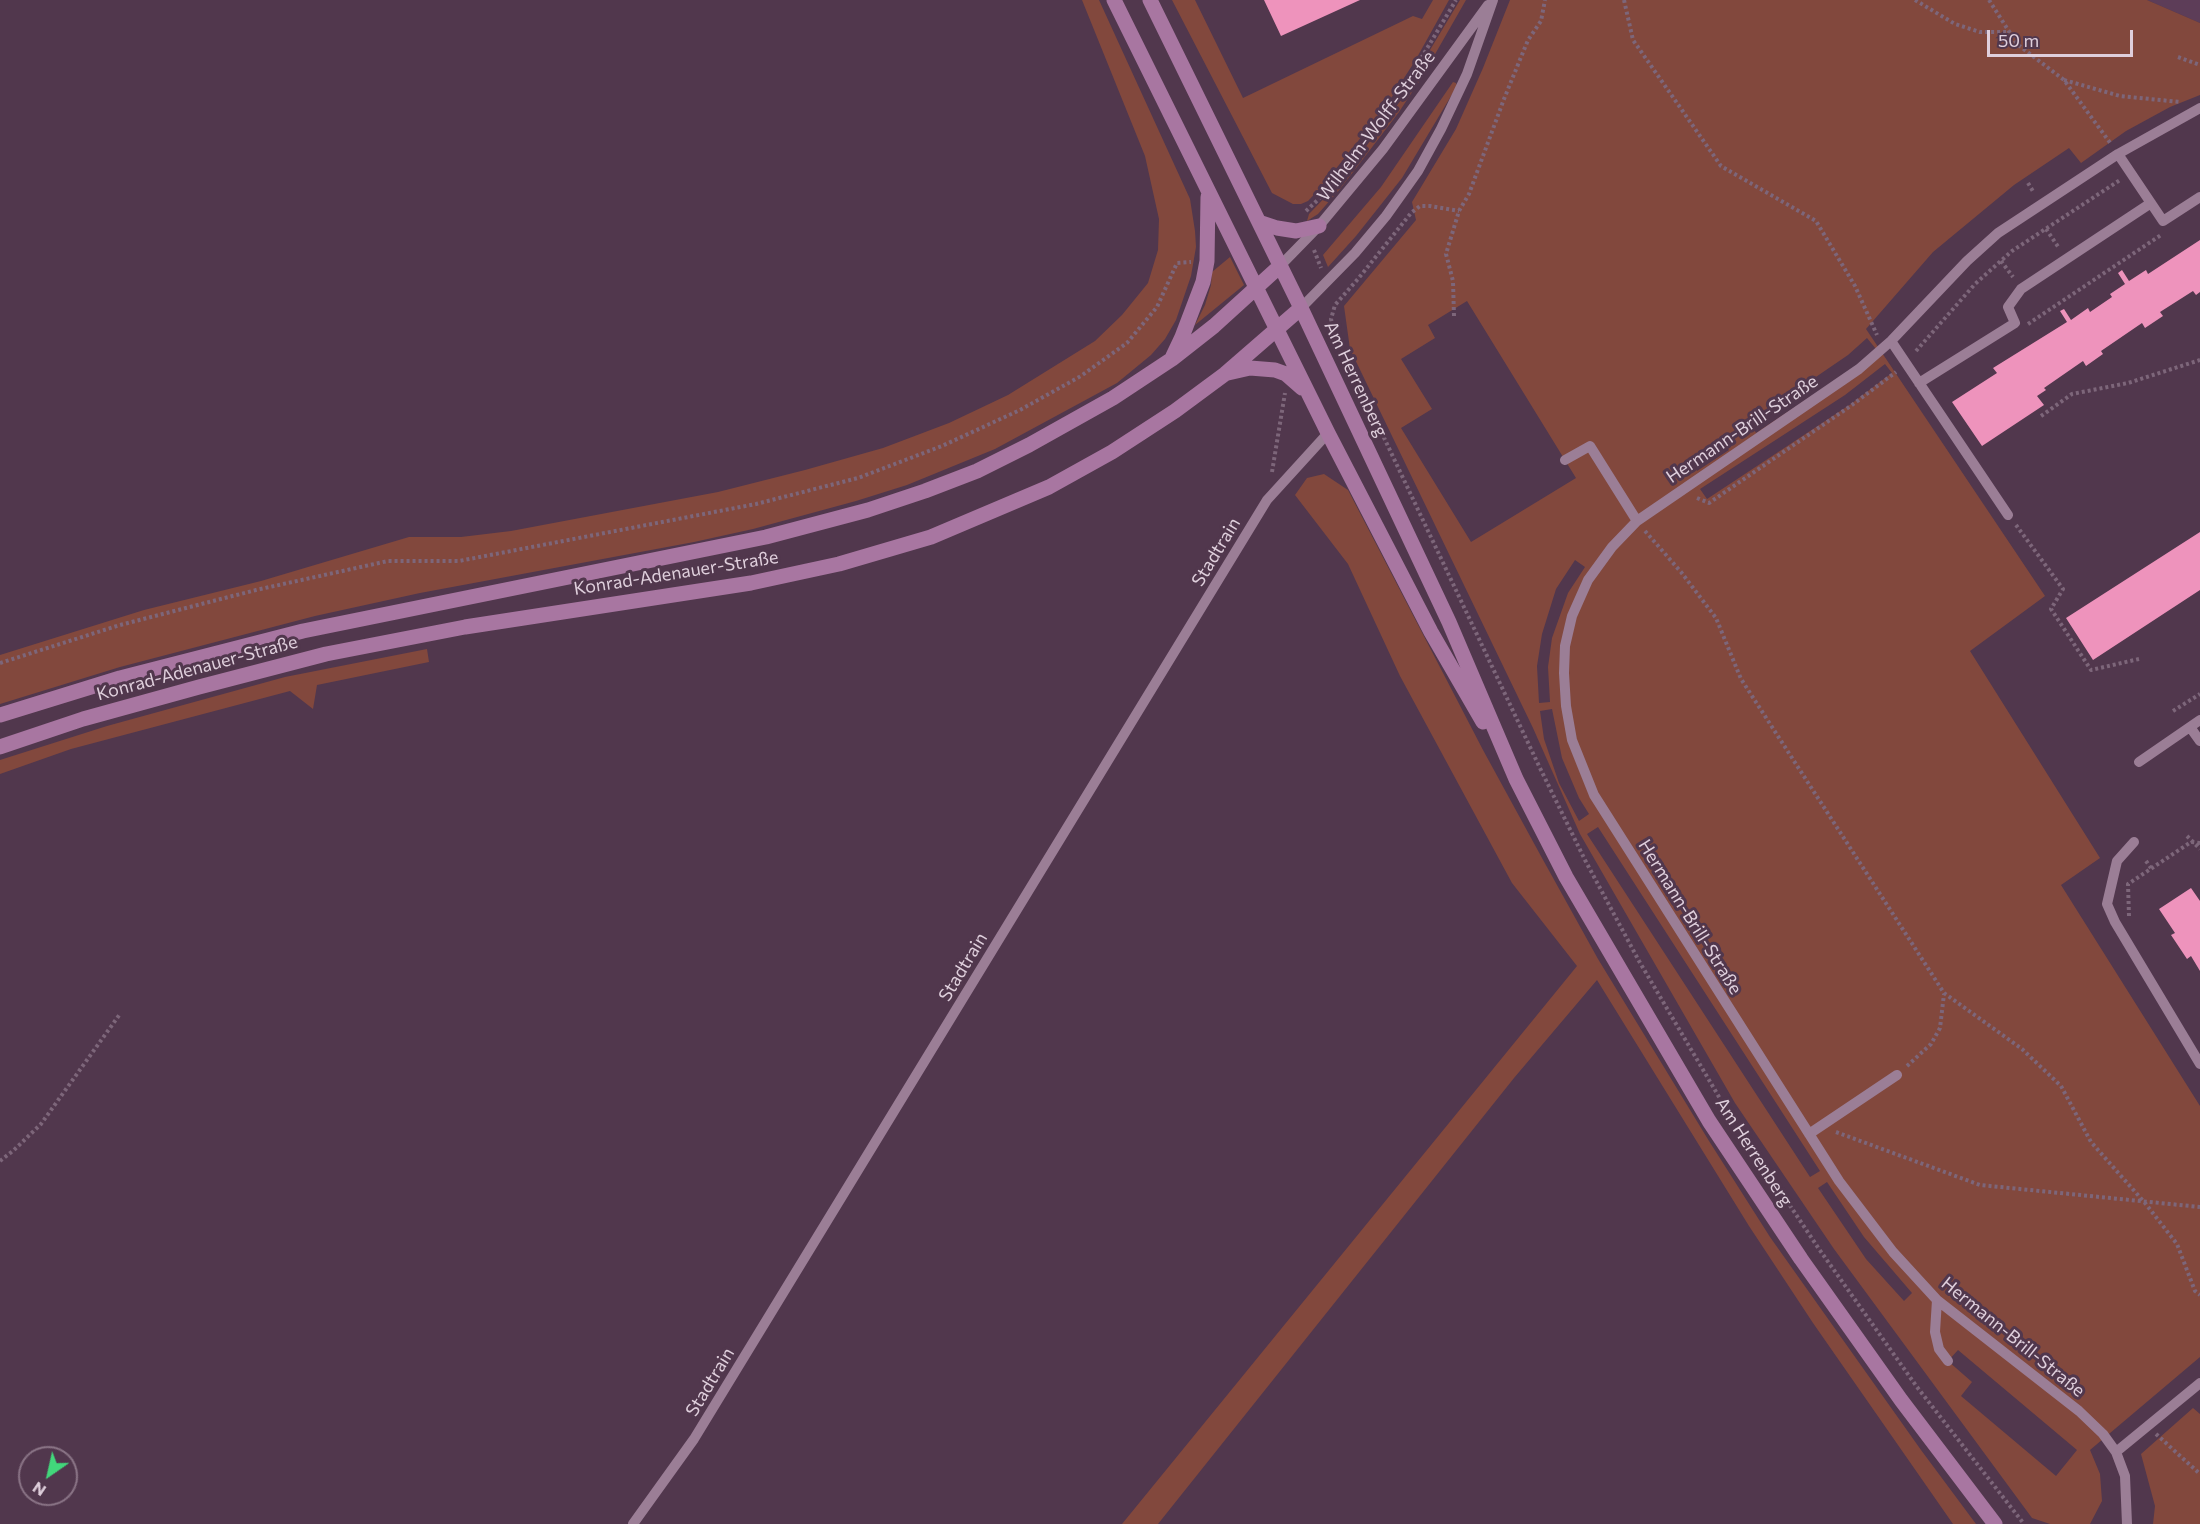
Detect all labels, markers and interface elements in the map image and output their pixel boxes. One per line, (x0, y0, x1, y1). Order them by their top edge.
scale bar (1990, 18, 2136, 56)
text: 50 m (1998, 29, 2039, 51)
street label: Wilhelm-Wolff-Straße (1313, 47, 1439, 205)
street label: Am Herrenberg (1320, 318, 1392, 440)
street label: Hermann-Brill-Straße (1662, 370, 1822, 488)
street label: Stadtrain (1187, 514, 1245, 590)
street label: Konrad-Adenauer-Straße (572, 546, 780, 600)
street label: Konrad-Adenauer-Straße (94, 631, 300, 705)
street label: Hermann-Brill-Straße (1634, 836, 1746, 998)
street label: Stadtrain (934, 929, 992, 1005)
street label: Am Herrenberg (1711, 1093, 1797, 1211)
street label: Hermann-Brill-Straße (1937, 1273, 2089, 1401)
street label: Stadtrain (681, 1344, 739, 1420)
north arrow (18, 1446, 78, 1506)
text: N (28, 1478, 49, 1501)

